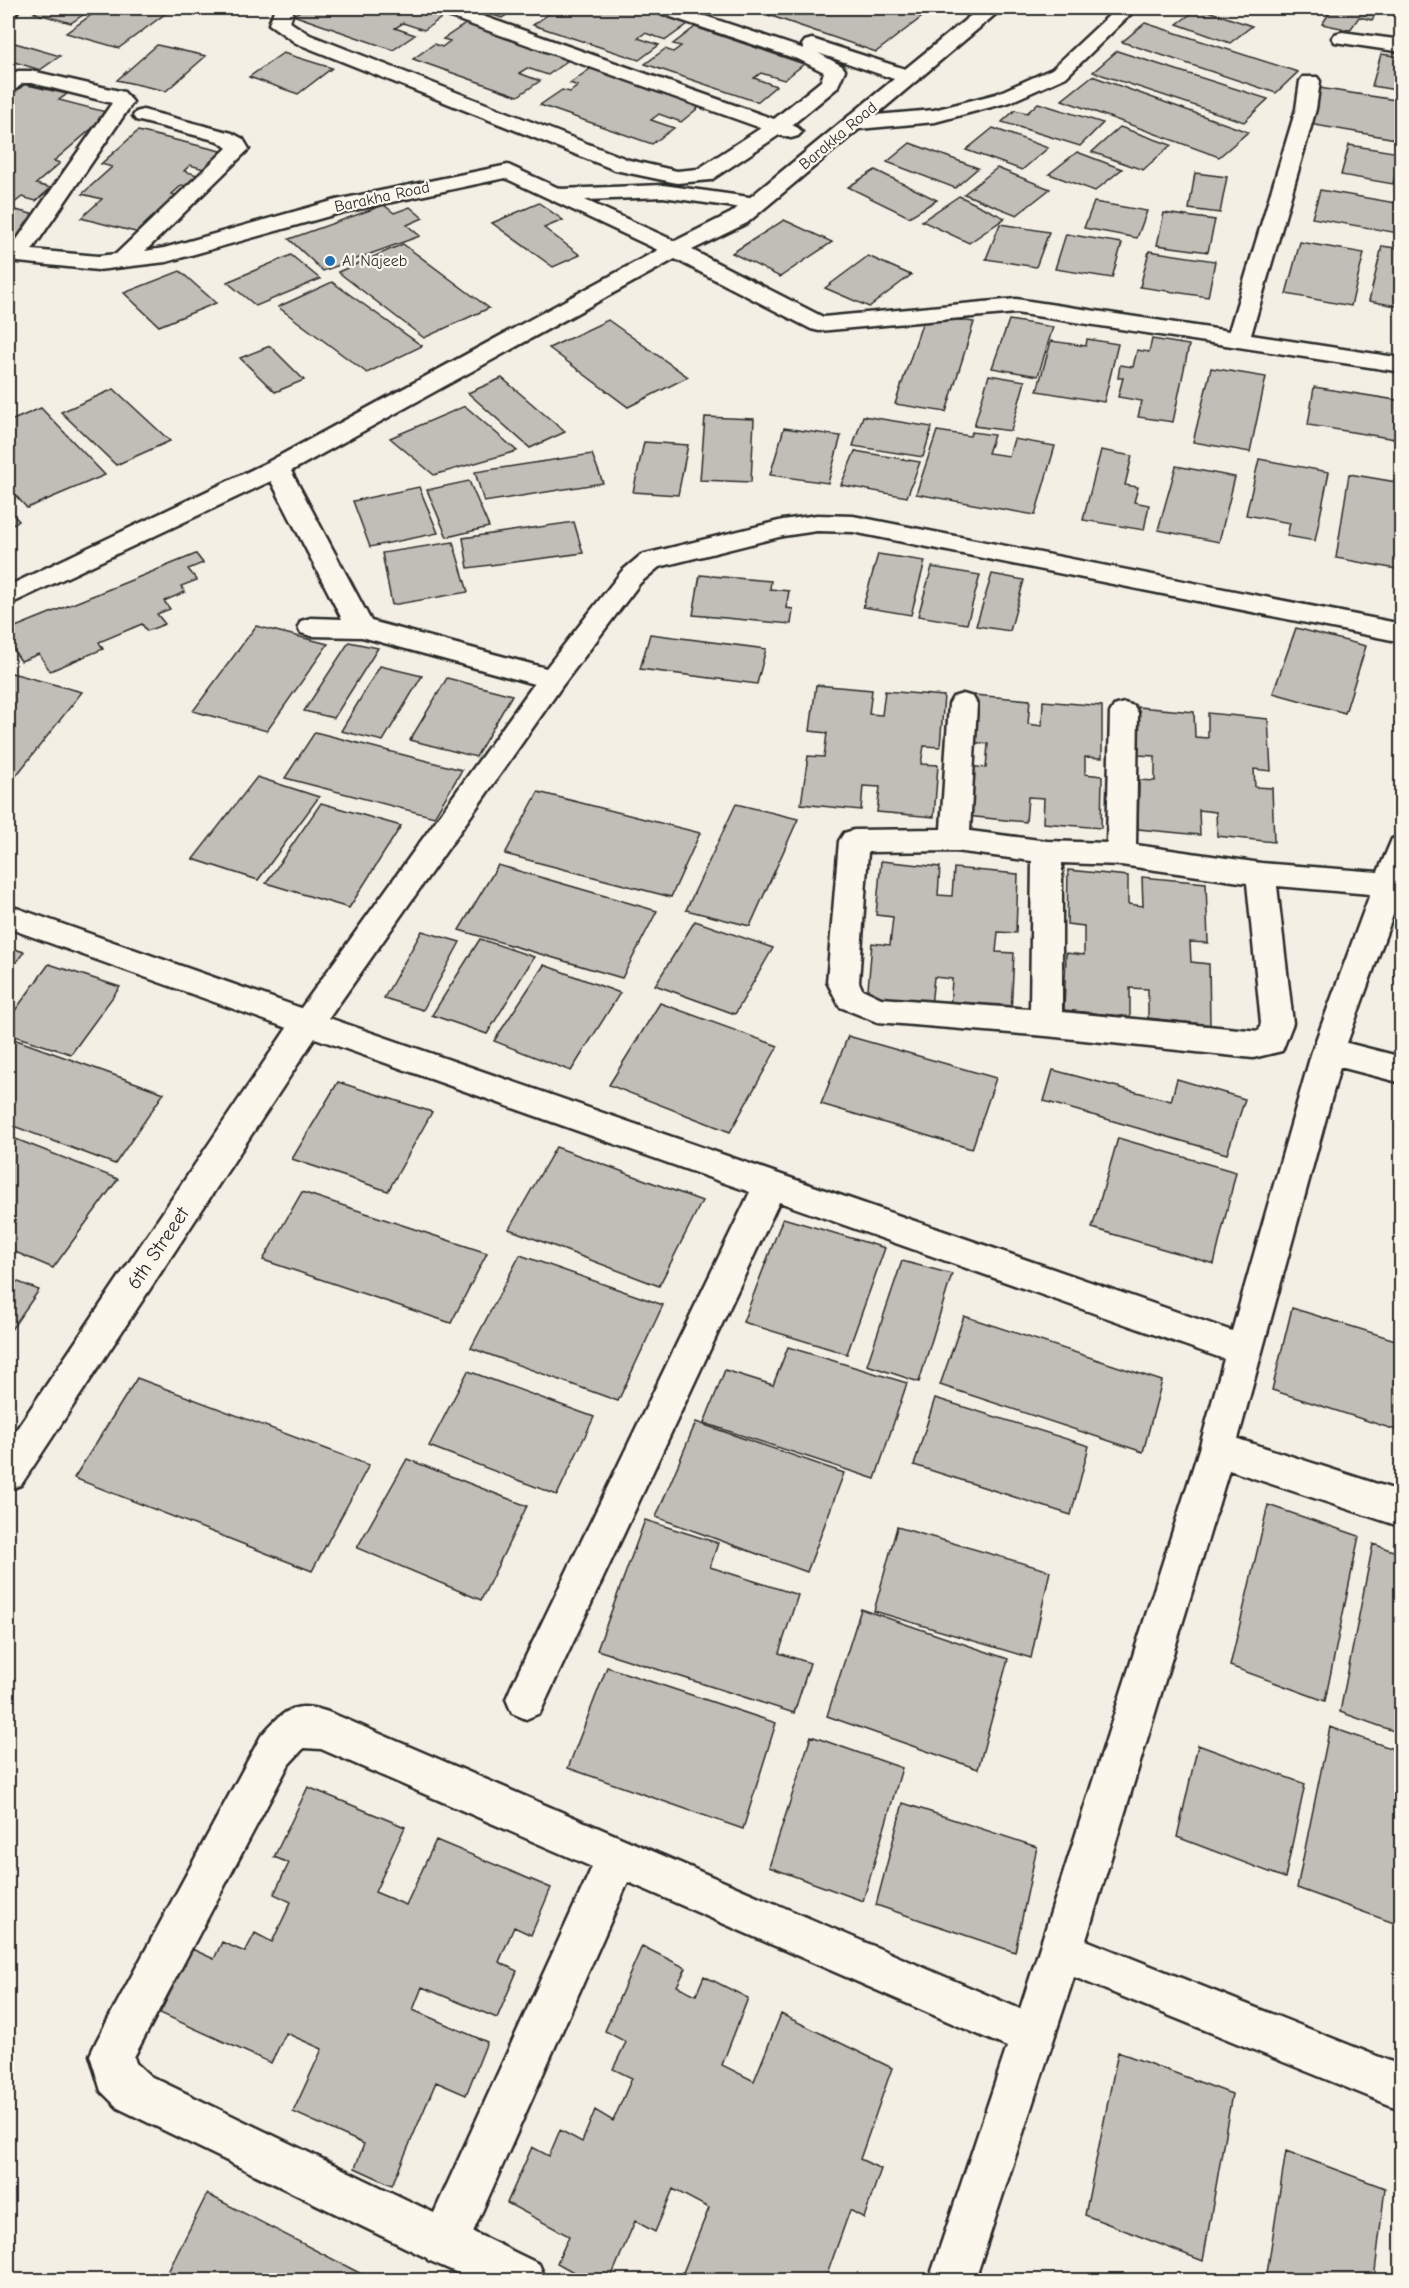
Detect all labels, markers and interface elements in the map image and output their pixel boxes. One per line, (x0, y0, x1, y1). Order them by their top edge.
street label: Barakka Road (796, 98, 880, 174)
street label: Barakha Road (333, 178, 431, 216)
place label: Al Najeeb (342, 252, 407, 270)
marker: Al Najeeb (323, 254, 337, 268)
street label: 6th Streeet (122, 1202, 195, 1293)

